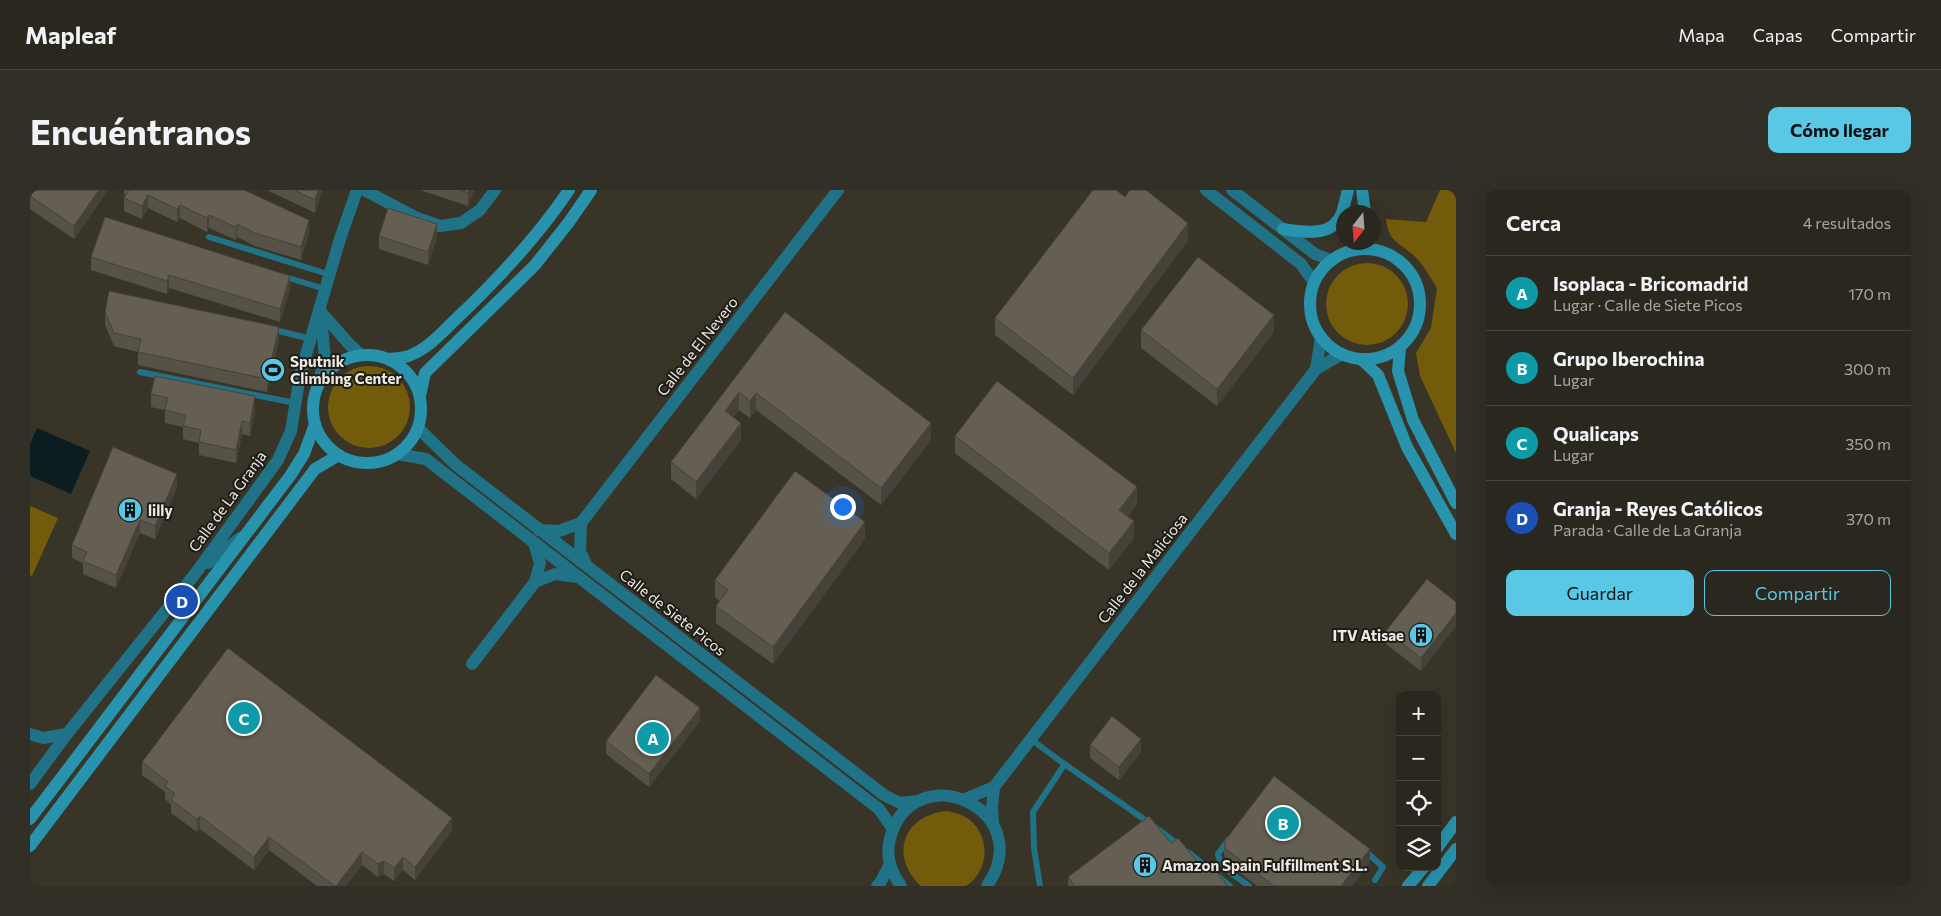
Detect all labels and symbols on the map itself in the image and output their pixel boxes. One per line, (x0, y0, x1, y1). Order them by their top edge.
north arrow (1336, 205, 1381, 250)
street label: Calle de El Nevero (653, 293, 741, 399)
place label: Sputnik Climbing Center (290, 352, 402, 387)
sports icon: Sputnik Climbing Center (260, 357, 286, 383)
street label: Calle de La Granja (184, 447, 270, 555)
your location (830, 494, 856, 520)
building icon: lilly (117, 497, 143, 523)
place label: lilly (148, 501, 173, 519)
street label: Calle de la Maliciosa (1093, 509, 1191, 627)
street label: Calle de Siete Picos (616, 565, 730, 659)
pin: D (166, 582, 198, 620)
building icon: ITV Atisae (1408, 622, 1434, 648)
place label: ITV Atisae (1333, 626, 1404, 644)
pin: C (228, 699, 260, 737)
pin: A (637, 719, 669, 757)
pin: B (1267, 804, 1299, 842)
building icon: Amazon Spain Fulfillment S.L. (1132, 852, 1158, 878)
place label: Amazon Spain Fulfillment S.L. (1162, 856, 1368, 874)

